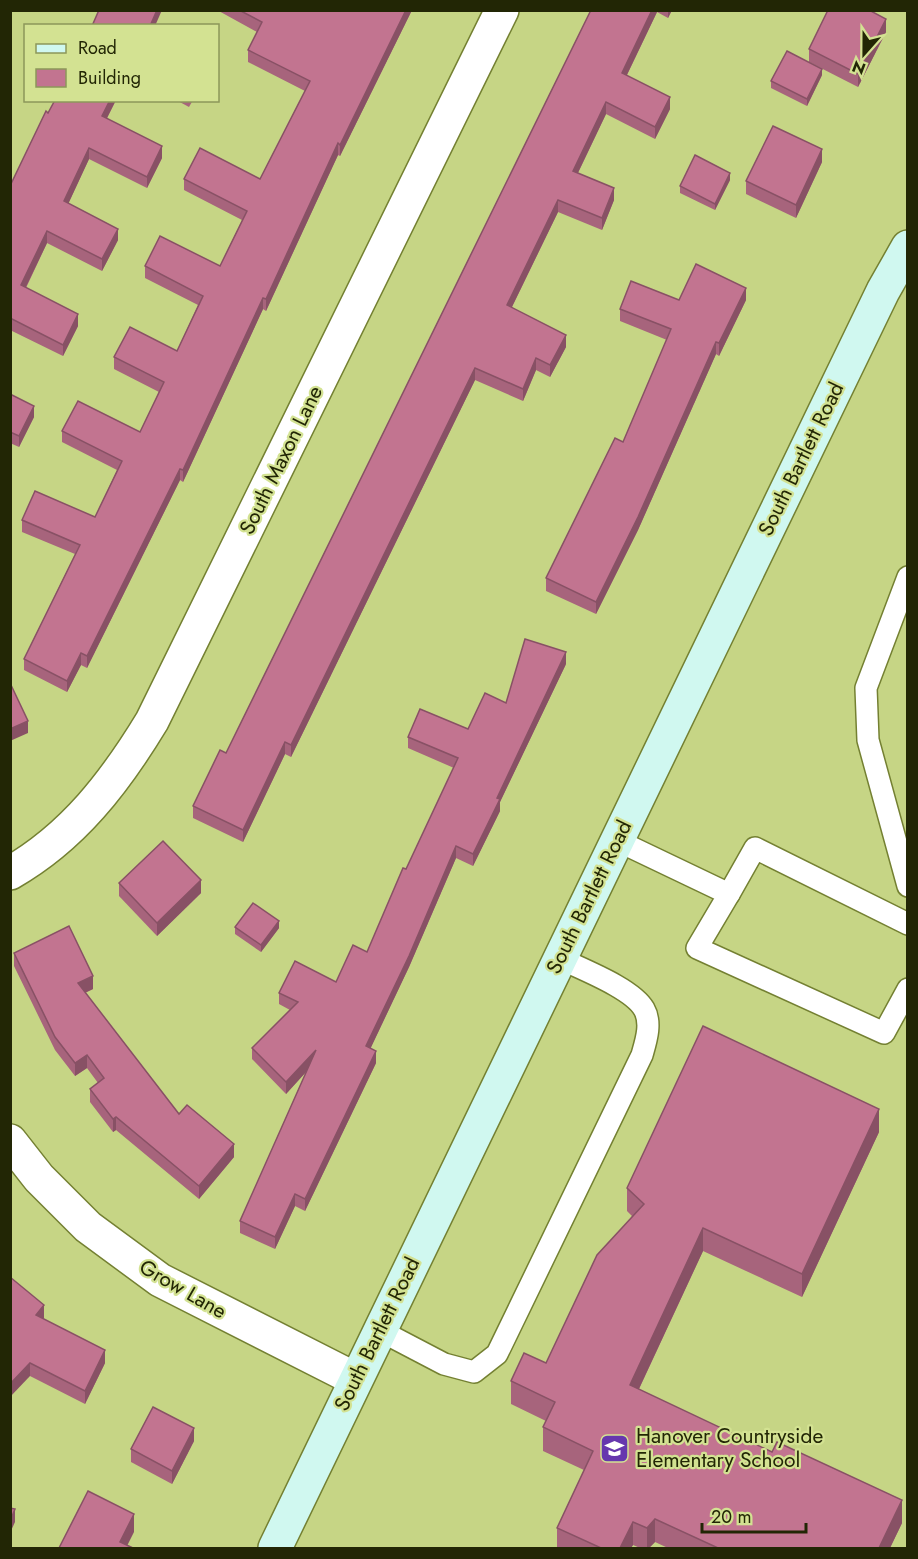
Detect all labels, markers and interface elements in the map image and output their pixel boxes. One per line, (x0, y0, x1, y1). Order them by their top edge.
legend (24, 24, 219, 102)
north arrow (834, 24, 894, 84)
text: Road (78, 35, 117, 61)
text: N (849, 55, 869, 81)
text: Building (78, 65, 141, 91)
street label: South Bartlett Road (751, 377, 851, 541)
street label: South Maxon Lane (232, 380, 330, 539)
street label: South Bartlett Road (539, 815, 639, 979)
street label: Grow Lane (134, 1252, 232, 1326)
street label: South Bartlett Road (327, 1252, 427, 1416)
place label: Hanover Countryside Elementary School (636, 1421, 823, 1475)
school or university icon: Hanover Countryside Elementary School (599, 1432, 631, 1464)
scale bar (702, 1496, 806, 1534)
text: 20 m (711, 1504, 751, 1530)

